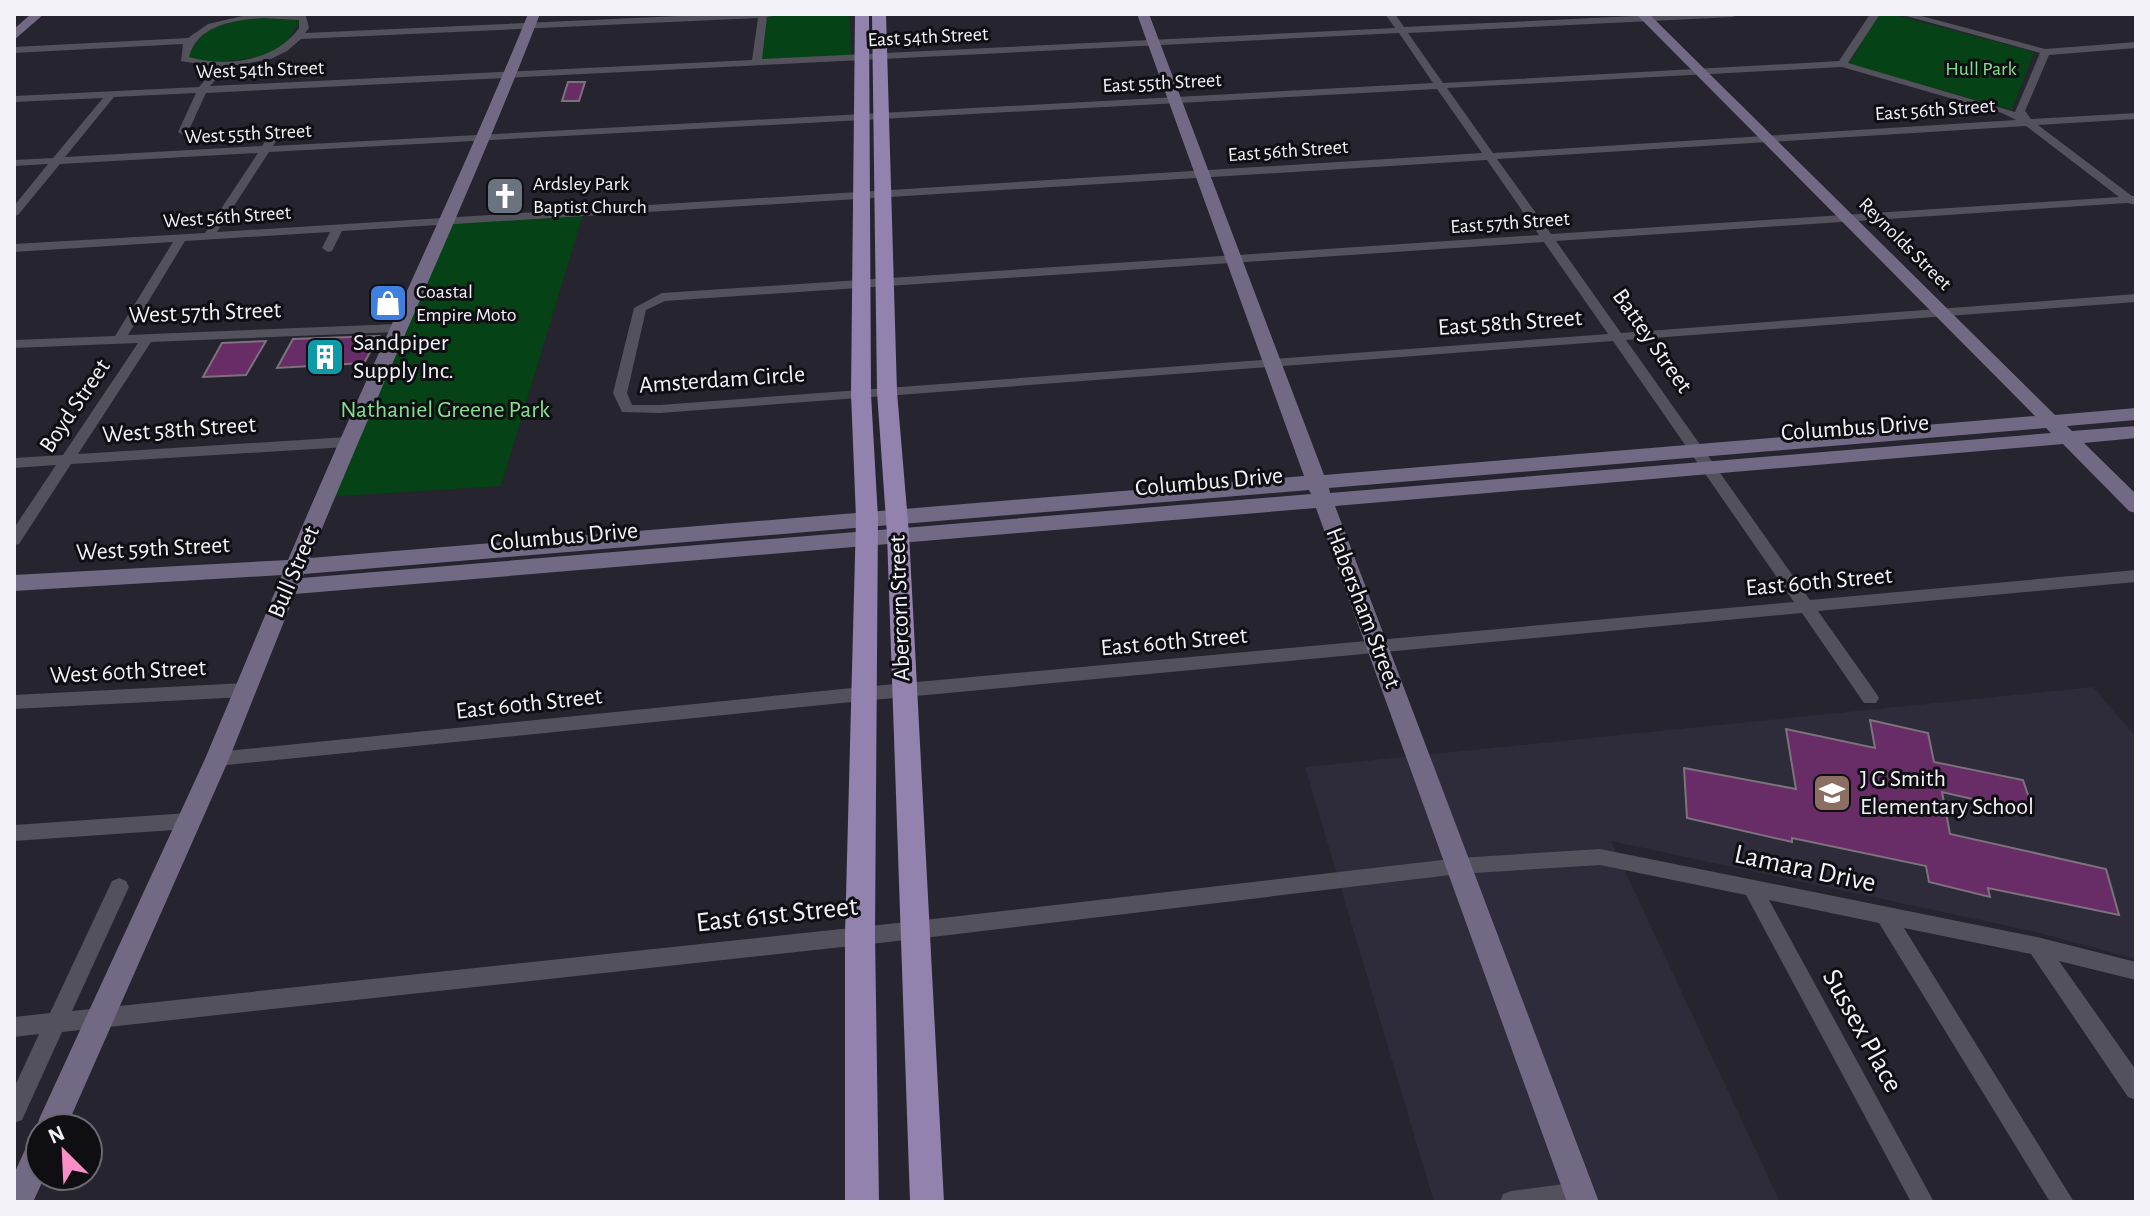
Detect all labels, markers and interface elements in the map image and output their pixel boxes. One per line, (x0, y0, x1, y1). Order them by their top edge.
street label: East 54th Street (867, 24, 989, 50)
street label: West 54th Street (195, 58, 325, 82)
park label: Hull Park (1945, 59, 2017, 79)
street label: East 55th Street (1102, 70, 1223, 96)
street label: East 56th Street (1874, 96, 1996, 124)
street label: West 55th Street (184, 121, 313, 147)
street label: East 56th Street (1227, 137, 1349, 165)
place label: Ardsley Park Baptist Church (533, 174, 647, 217)
church icon: Ardsley Park Baptist Church (484, 175, 526, 217)
street label: Reynolds Street (1855, 194, 1955, 294)
street label: West 56th Street (162, 203, 292, 231)
street label: East 57th Street (1450, 209, 1571, 237)
shop icon: Coastal Empire Moto (367, 282, 409, 324)
place label: Coastal Empire Moto (416, 282, 517, 325)
street label: Battey Street (1608, 285, 1697, 398)
street label: West 57th Street (128, 298, 282, 328)
street label: East 58th Street (1437, 306, 1583, 340)
place label: Sandpiper Supply Inc. (353, 331, 454, 383)
building icon: Sandpiper Supply Inc. (304, 336, 346, 378)
street label: Boyd Street (35, 355, 115, 457)
street label: Amsterdam Circle (638, 362, 806, 398)
park label: Nathaniel Greene Park (340, 398, 550, 422)
street label: Columbus Drive (1780, 411, 1930, 445)
street label: West 58th Street (101, 413, 257, 447)
street label: Columbus Drive (1134, 464, 1284, 500)
street label: Columbus Drive (489, 519, 639, 555)
street label: Bull Street (264, 522, 324, 622)
street label: Habersham Street (1321, 524, 1405, 692)
street label: West 59th Street (76, 533, 231, 565)
street label: Abercorn Street (885, 534, 915, 682)
street label: East 60th Street (1745, 564, 1894, 600)
street label: East 60th Street (1100, 624, 1249, 660)
street label: West 60th Street (49, 656, 207, 688)
street label: East 60th Street (455, 684, 604, 724)
place label: J G Smith Elementary School (1860, 767, 2034, 819)
school or university icon: J G Smith Elementary School (1811, 772, 1853, 814)
street label: Lamara Drive (1732, 840, 1878, 898)
street label: East 61st Street (695, 893, 859, 937)
street label: Sussex Place (1817, 965, 1907, 1097)
north arrow (24, 1112, 104, 1192)
text: N (45, 1121, 68, 1148)

